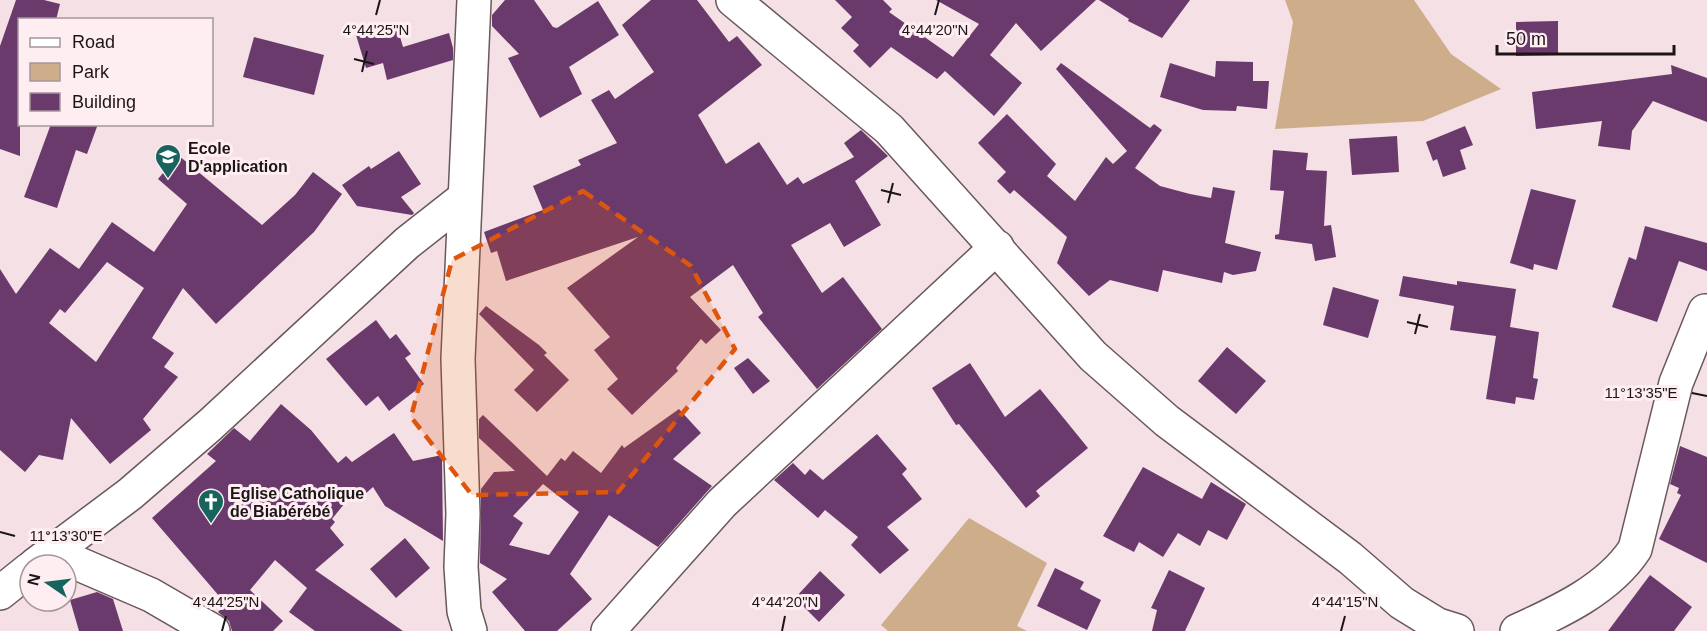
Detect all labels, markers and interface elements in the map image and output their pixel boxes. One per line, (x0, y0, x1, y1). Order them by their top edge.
legend (18, 18, 213, 126)
scale bar (1497, 18, 1674, 56)
text: 4°44'25"N (343, 21, 409, 38)
text: 4°44'20"N (902, 21, 968, 38)
text: 50 m (1506, 29, 1546, 49)
text: Road (72, 32, 115, 52)
text: Park (72, 62, 110, 82)
text: Building (72, 92, 136, 112)
place label: Ecole D'application (188, 140, 288, 175)
school or university icon: Ecole D'application (153, 142, 183, 180)
text: 11°13'35"E (1604, 384, 1678, 401)
place label: Eglise Catholique de Biabérébé (230, 485, 364, 520)
church icon: Eglise Catholique de Biabérébé (196, 487, 226, 525)
text: 11°13'30"E (29, 527, 103, 544)
north arrow (18, 553, 78, 613)
text: N (24, 572, 44, 587)
text: 4°44'25"N (193, 593, 259, 610)
text: 4°44'20"N (752, 593, 818, 610)
text: 4°44'15"N (1312, 593, 1378, 610)

